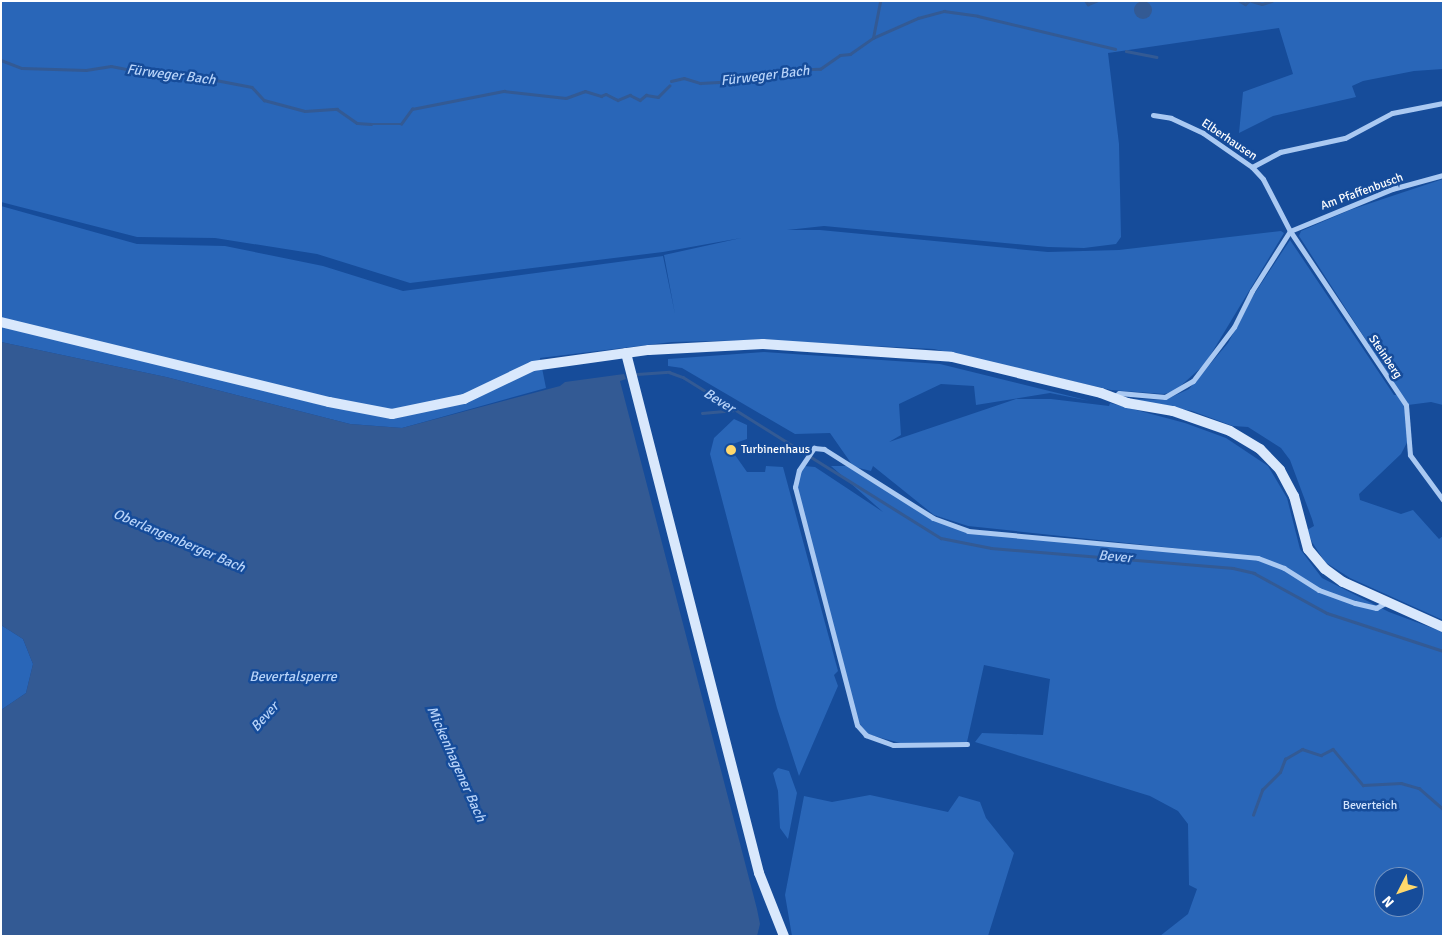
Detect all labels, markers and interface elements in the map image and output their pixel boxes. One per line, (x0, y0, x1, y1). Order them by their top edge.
water label: Fürweger Bach (126, 61, 216, 89)
water label: Fürweger Bach (720, 62, 810, 90)
street label: Elberhausen (1198, 116, 1260, 164)
street label: Am Pfaffenbusch (1319, 170, 1405, 214)
street label: Steinberg (1365, 332, 1405, 382)
water label: Bever (700, 385, 738, 417)
place label: Turbinenhaus (741, 443, 810, 457)
marker: Turbinenhaus (725, 444, 737, 456)
water label: Oberlangenberger Bach (111, 506, 247, 576)
water label: Bever (1098, 547, 1132, 567)
water label: Bevertalsperre (249, 669, 337, 685)
water label: Bever (247, 699, 283, 735)
water label: Mickenhagener Bach (423, 704, 489, 824)
park label: Beverteich (1343, 799, 1397, 813)
north arrow (1374, 867, 1424, 917)
text: N (1378, 892, 1398, 911)

